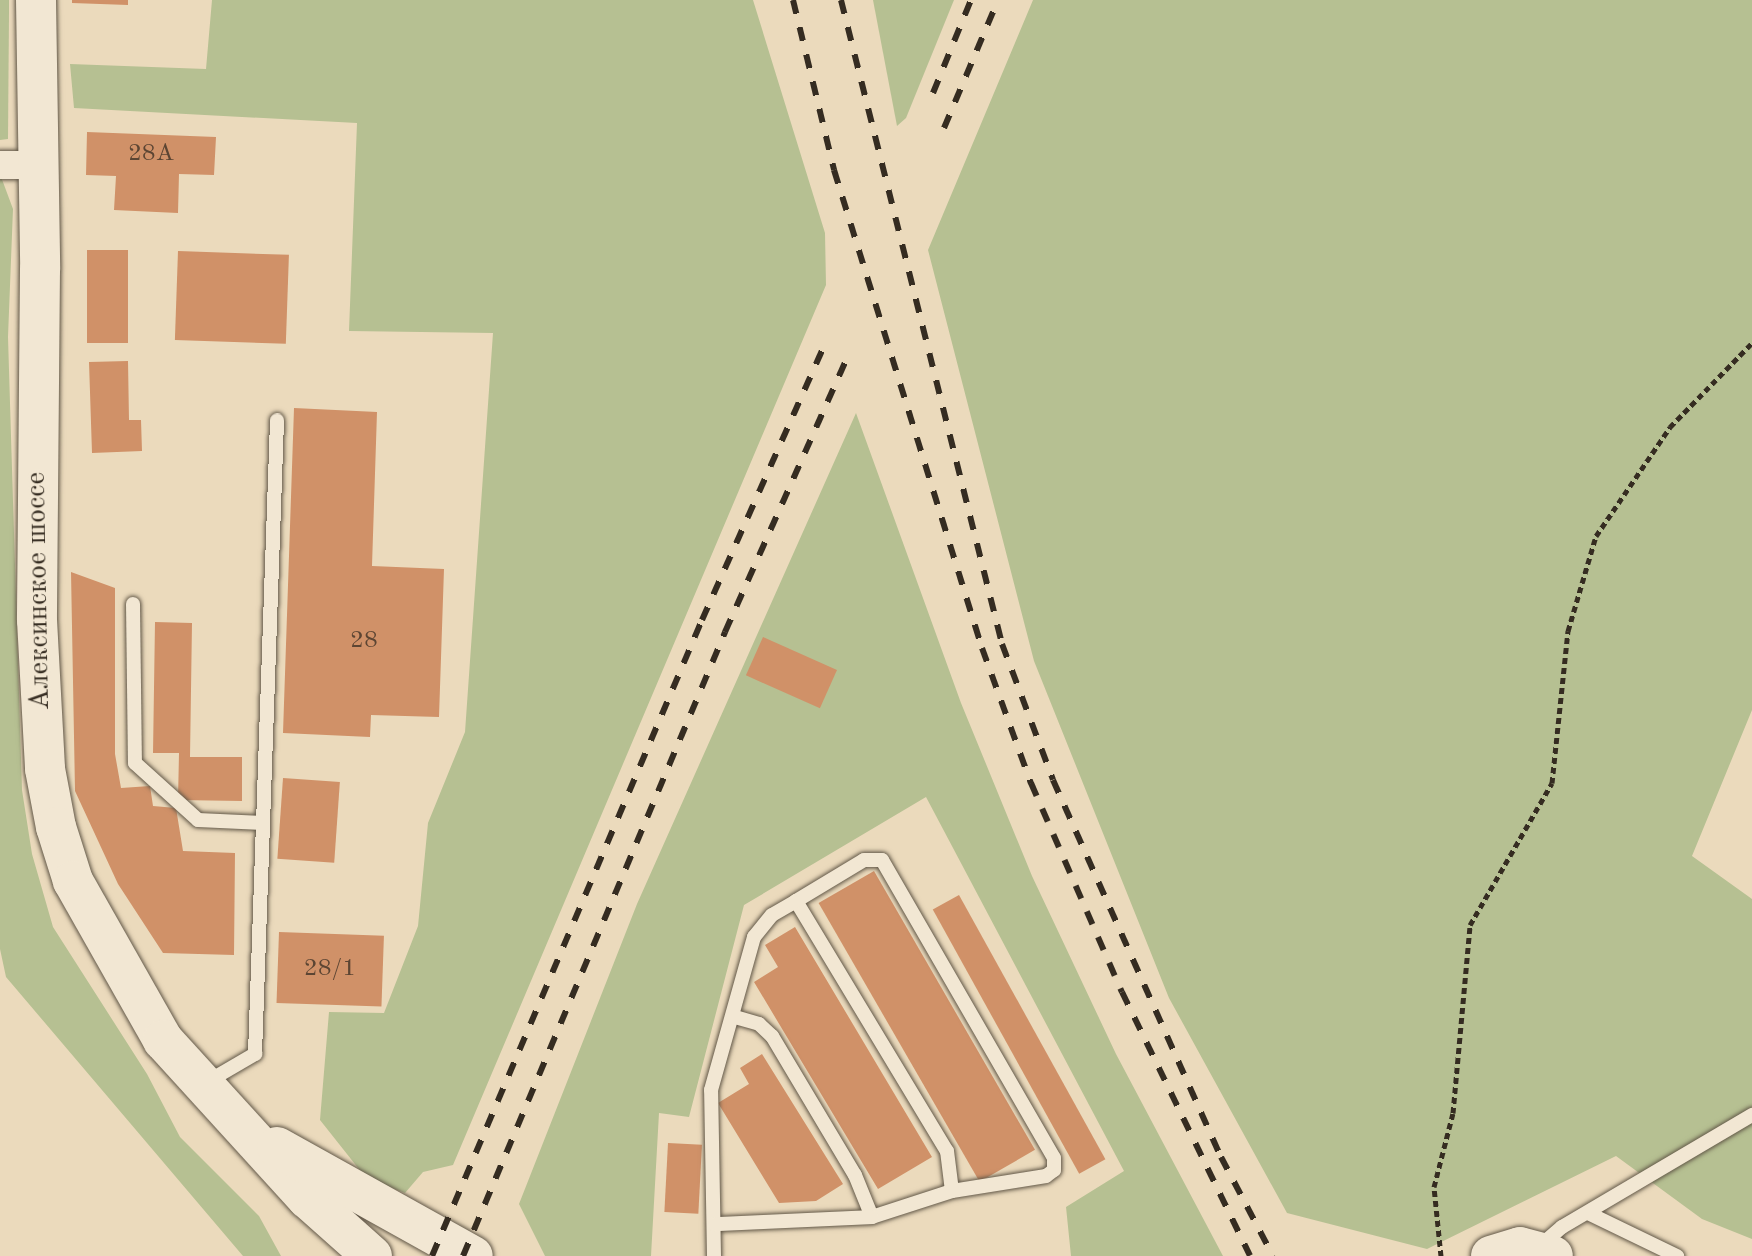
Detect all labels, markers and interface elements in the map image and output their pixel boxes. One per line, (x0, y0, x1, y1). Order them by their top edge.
house number: 28А (128, 141, 174, 169)
street label: Алексинское шоссе (20, 472, 58, 710)
house number: 28 (350, 628, 378, 656)
house number: 28/1 (304, 956, 356, 984)

